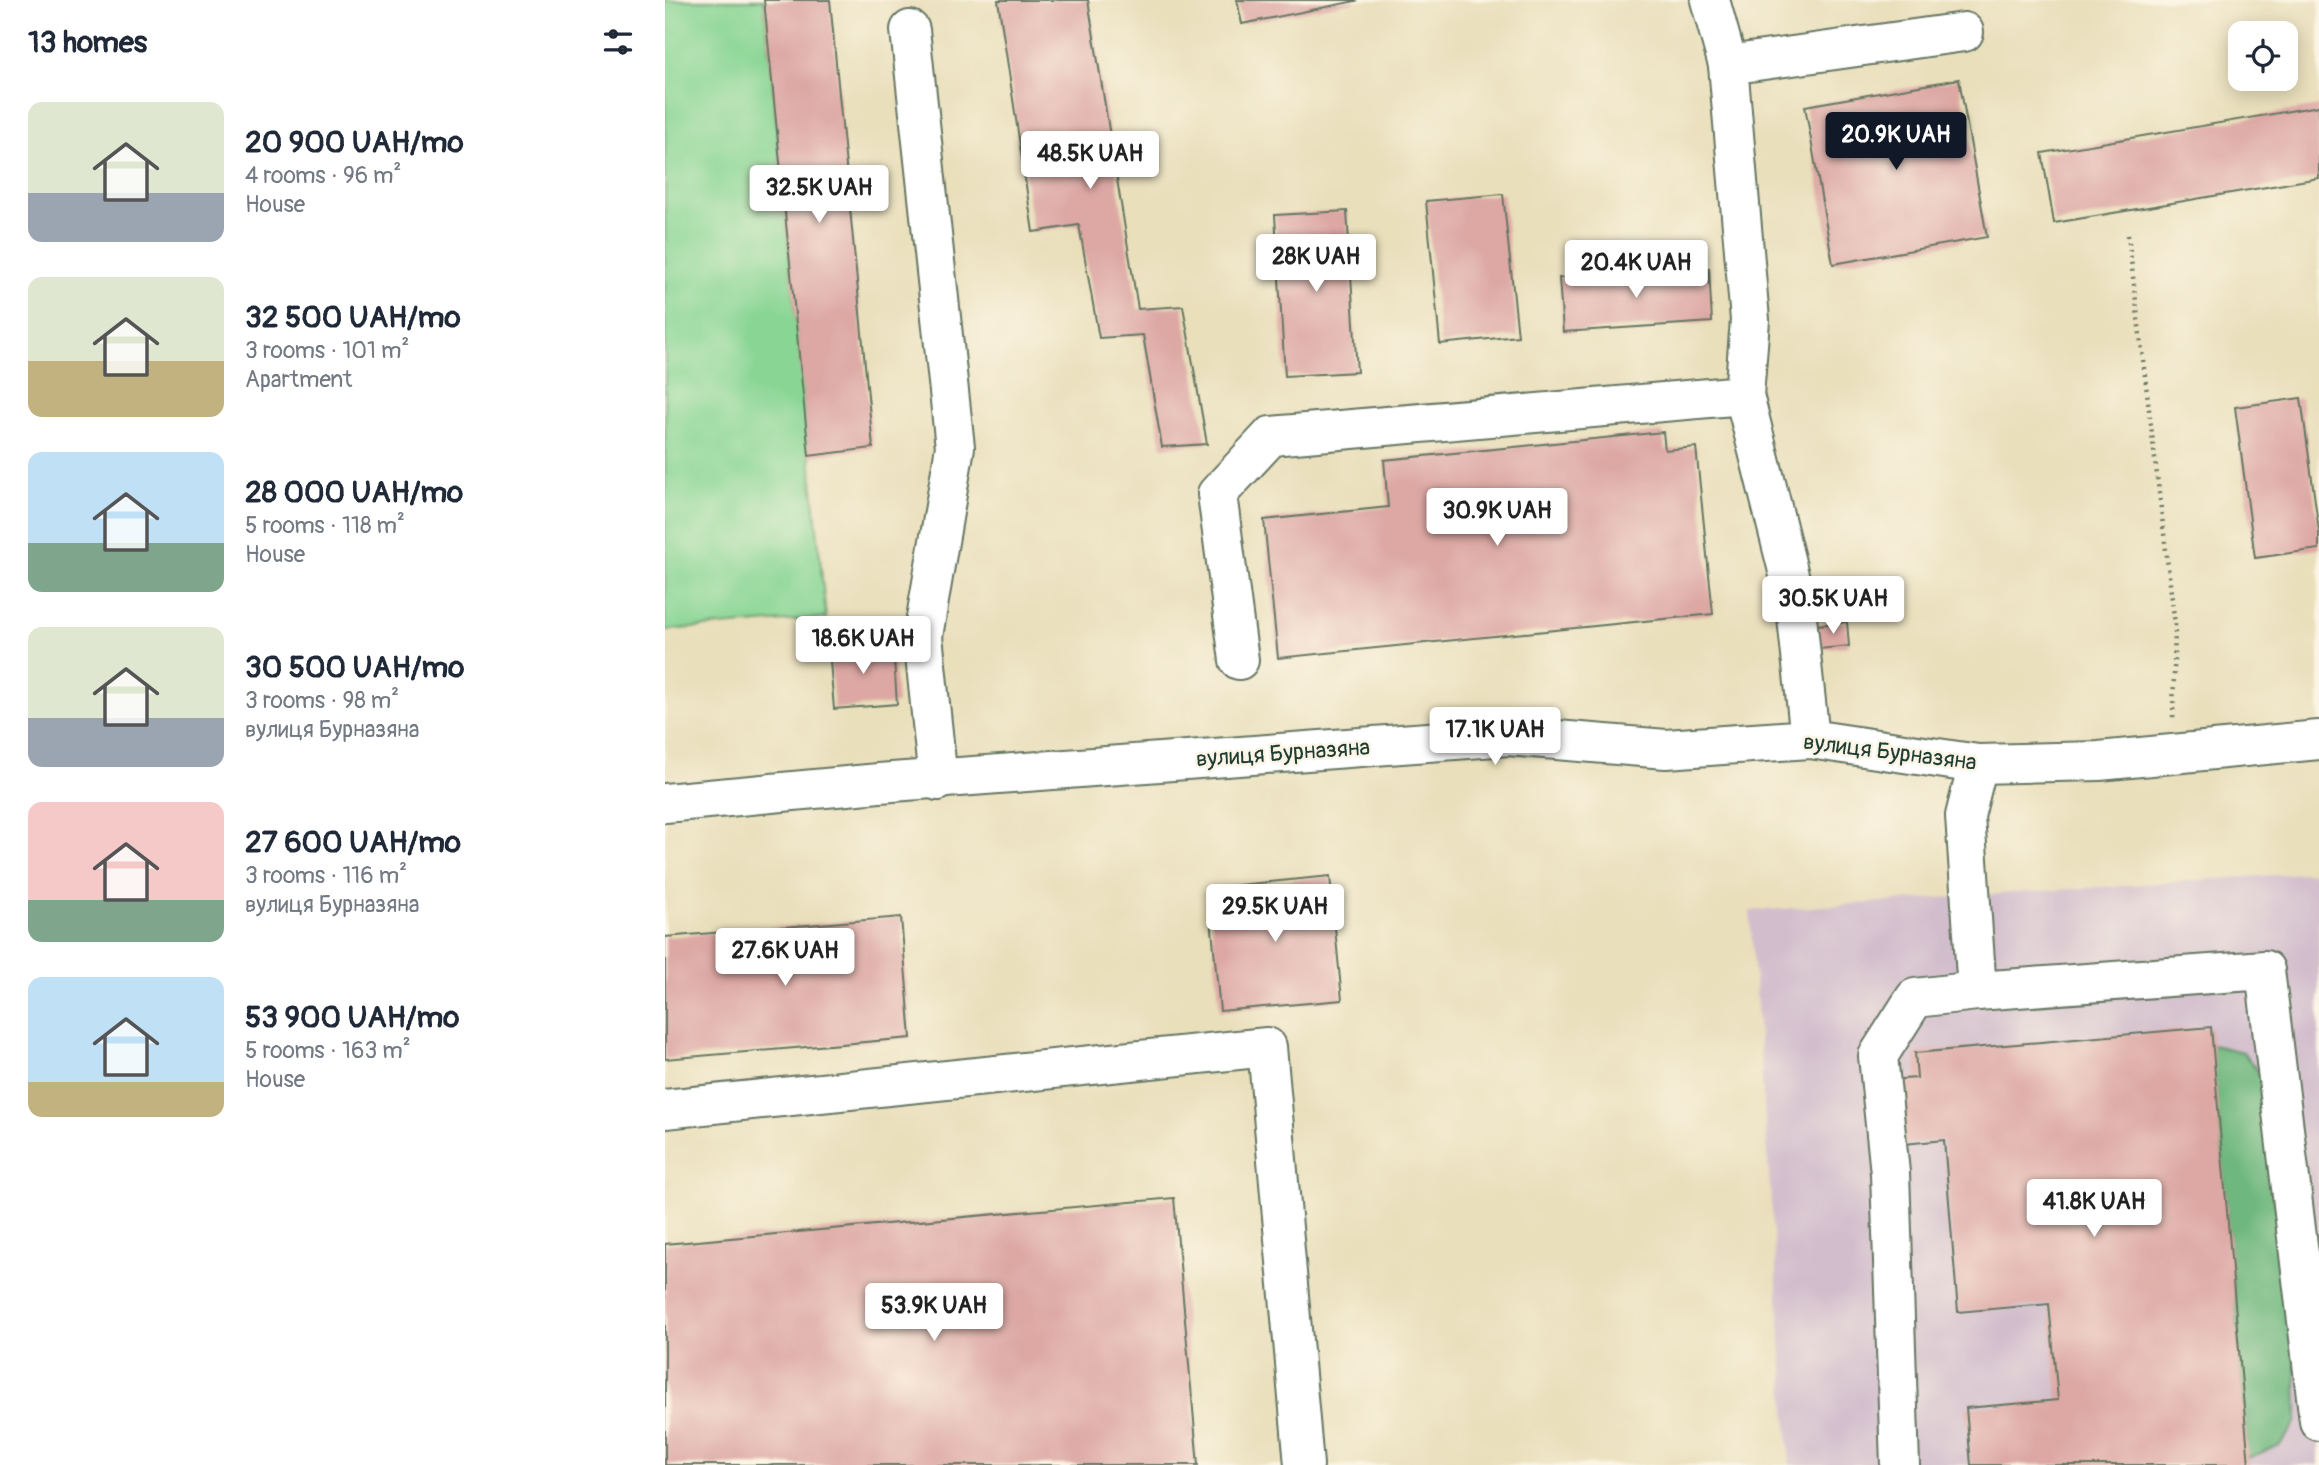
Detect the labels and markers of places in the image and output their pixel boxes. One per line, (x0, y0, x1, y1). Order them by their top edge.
pin: 20.9K UAH (1816, 113, 1976, 172)
pin: 48.5K UAH (1010, 132, 1170, 191)
pin: 32.5K UAH (739, 166, 899, 225)
pin: 28K UAH (1251, 234, 1381, 294)
pin: 20.4K UAH (1556, 240, 1716, 300)
pin: 30.9K UAH (1417, 489, 1577, 548)
pin: 30.5K UAH (1753, 576, 1913, 636)
pin: 18.6K UAH (783, 616, 943, 676)
pin: 17.1K UAH (1415, 708, 1575, 767)
pin: 29.5K UAH (1195, 884, 1355, 944)
pin: 27.6K UAH (705, 928, 865, 988)
pin: 41.8K UAH (2014, 1180, 2174, 1239)
pin: 53.9K UAH (854, 1284, 1014, 1343)

